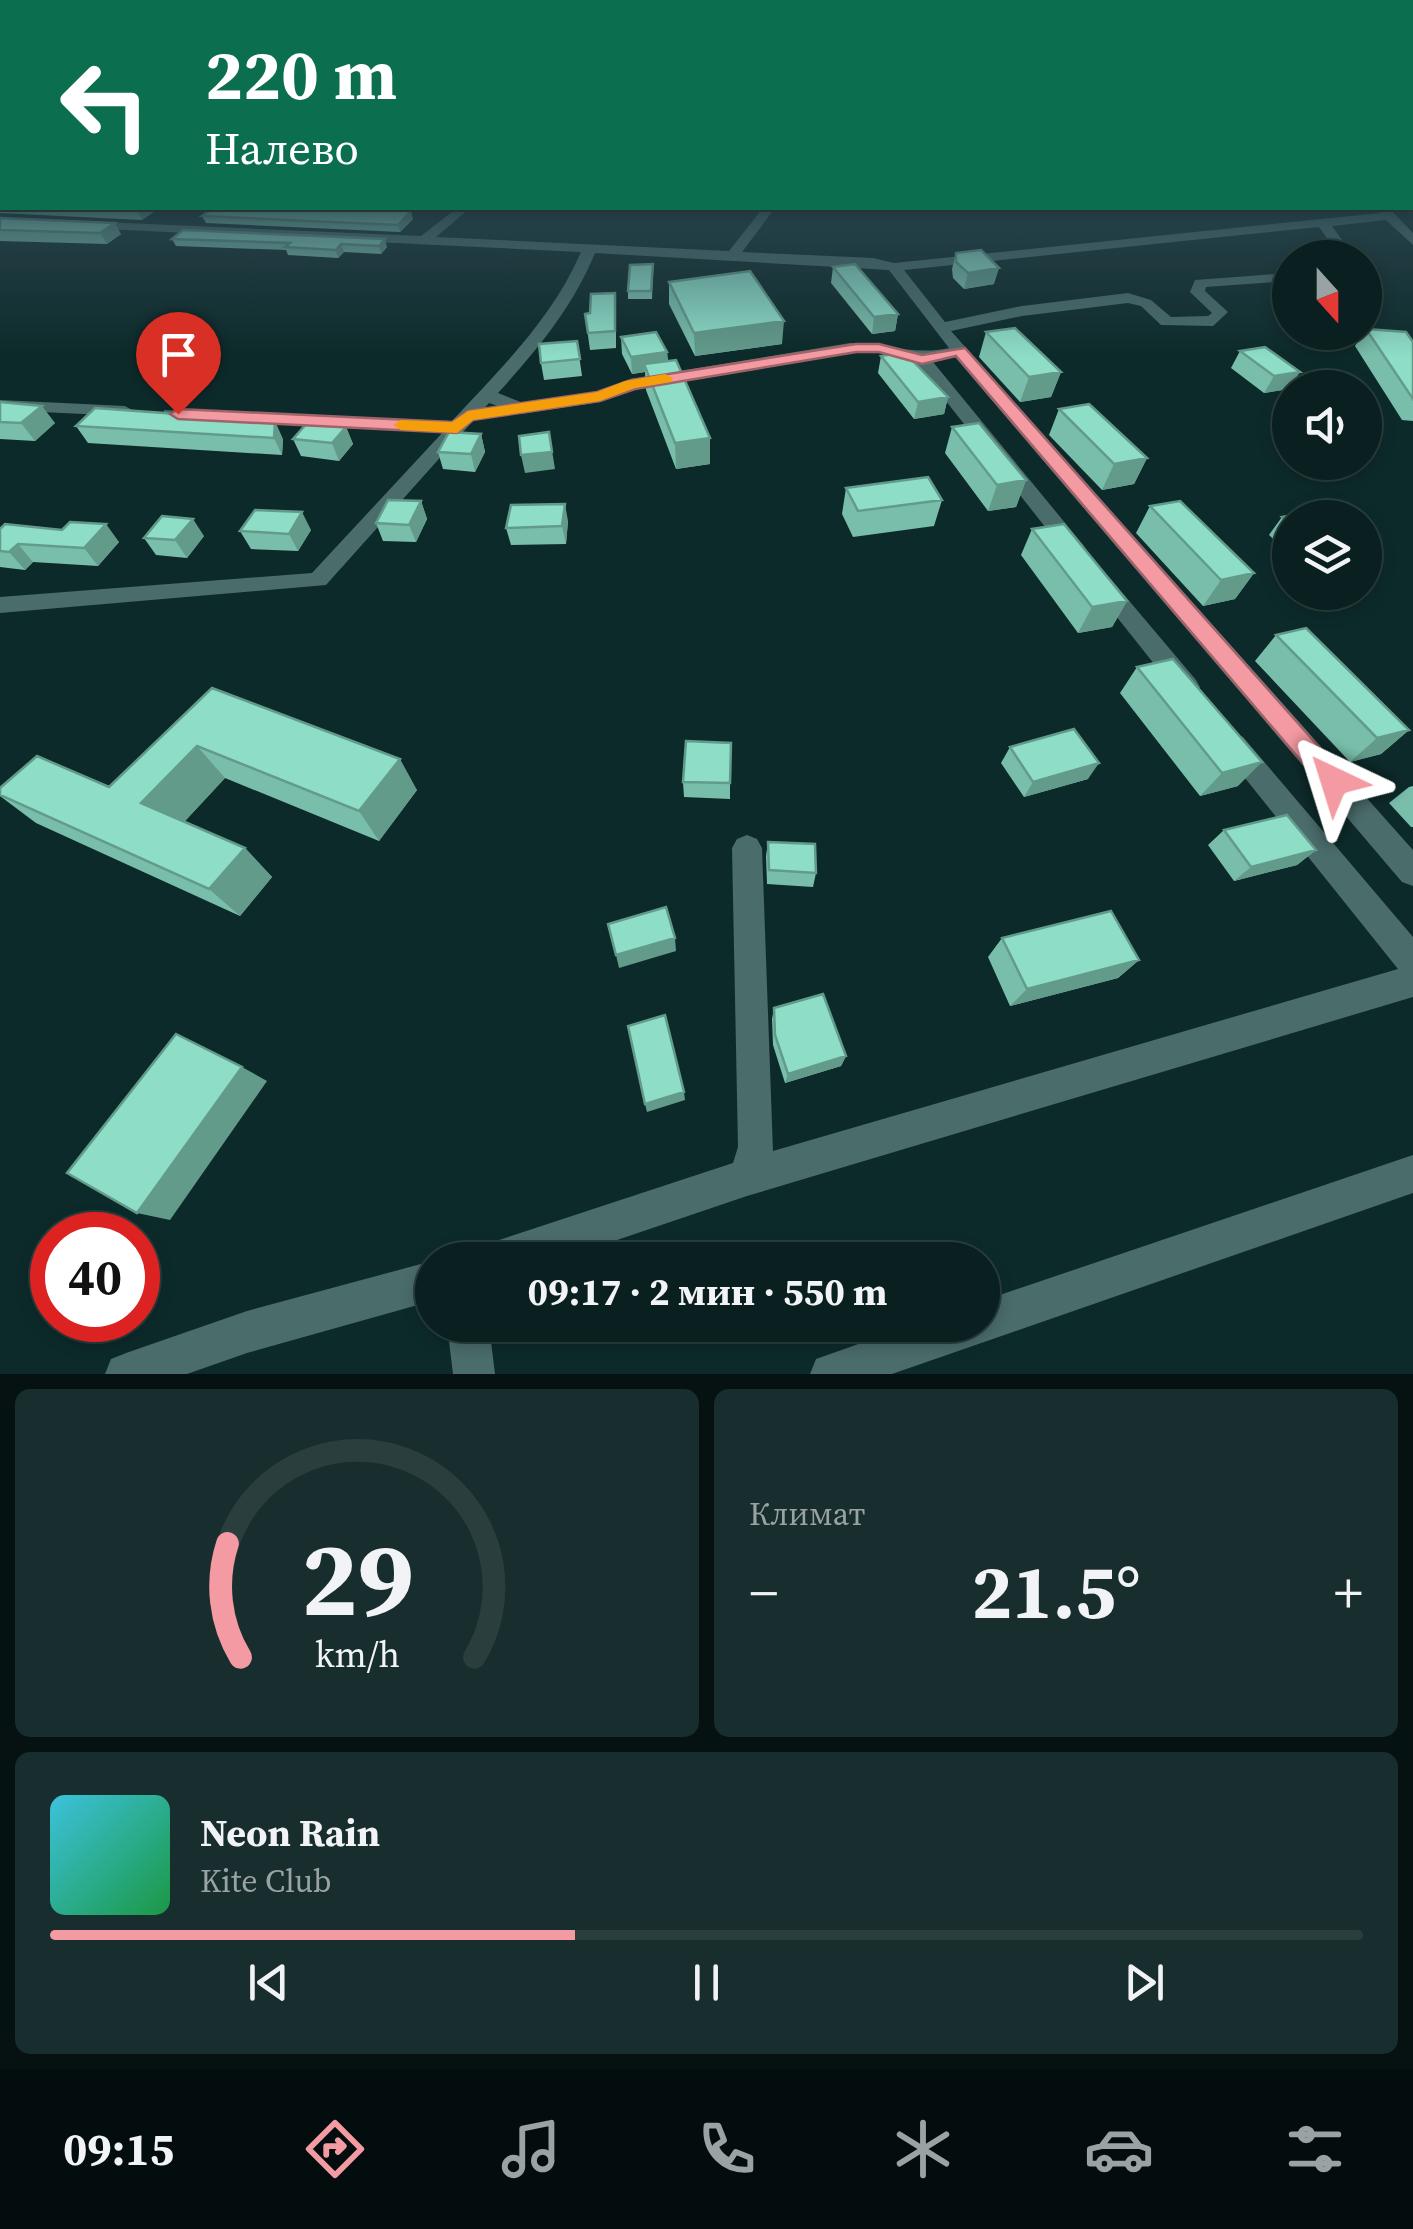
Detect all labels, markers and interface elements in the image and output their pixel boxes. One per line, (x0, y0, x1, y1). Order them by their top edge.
text: 220 m (205, 26, 397, 122)
icon: left (40, 40, 170, 170)
text: Налево (205, 117, 359, 179)
north arrow (1272, 240, 1382, 350)
map controls (1272, 240, 1382, 610)
pin (136, 312, 221, 415)
icon: arrive (151, 327, 206, 382)
button: sound (1272, 370, 1382, 480)
button: layers (1272, 500, 1382, 610)
position arrow (1282, 729, 1386, 833)
speed limit sign: 40 (30, 1212, 160, 1342)
text: 09:17 · 2 мин · 550 m (528, 1266, 887, 1318)
text: Климат (749, 1492, 865, 1536)
text: 29 (301, 1507, 413, 1650)
text: 21.5° (971, 1540, 1141, 1643)
text: − (749, 1555, 778, 1630)
text: + (1334, 1555, 1363, 1630)
text: km/h (314, 1630, 400, 1679)
text: Neon Rain (200, 1807, 380, 1859)
text: Kite Club (200, 1859, 332, 1903)
icon: previous (241, 1955, 296, 2010)
icon: pause (679, 1955, 734, 2010)
icon: next (1117, 1955, 1172, 2010)
icon: directions (300, 2114, 370, 2184)
icon: music (496, 2114, 566, 2184)
icon: phone (692, 2114, 762, 2184)
icon: climate (888, 2114, 958, 2184)
icon: car (1084, 2114, 1154, 2184)
icon: filters (1280, 2114, 1350, 2184)
text: 09:15 (63, 2118, 174, 2180)

